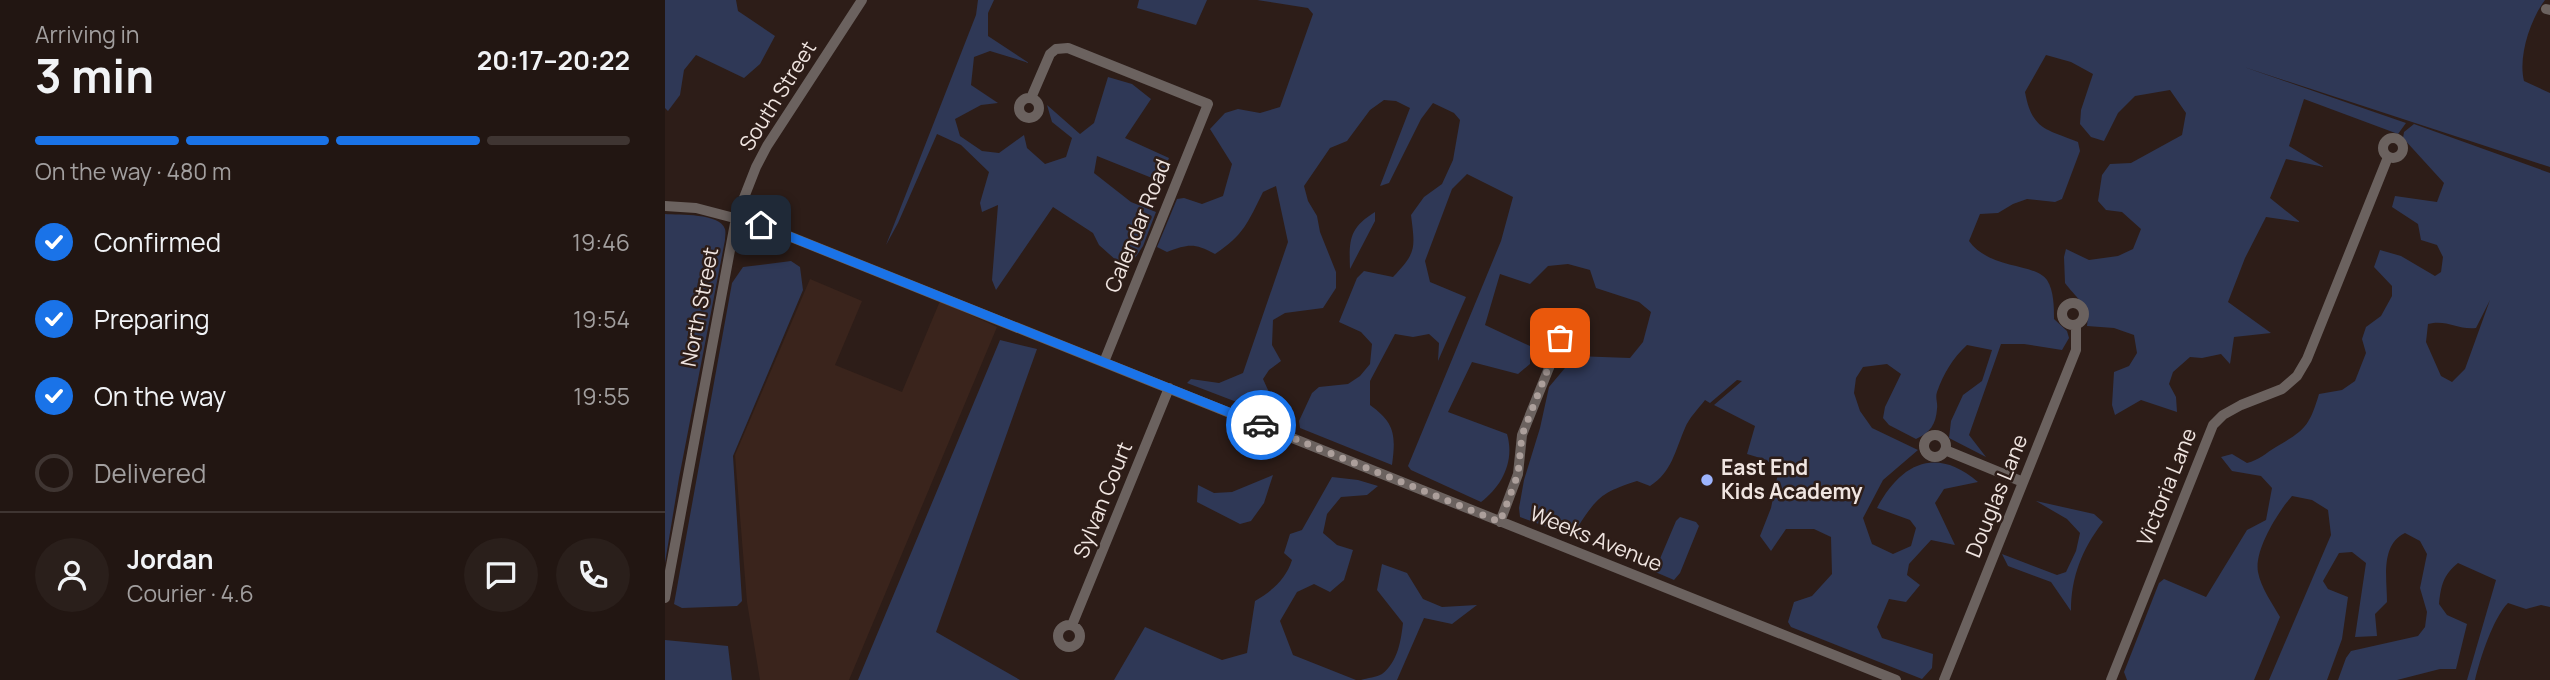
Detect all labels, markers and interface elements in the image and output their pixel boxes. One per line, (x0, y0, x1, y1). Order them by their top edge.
text: Arriving in (35, 18, 140, 50)
street label: South Street (732, 35, 822, 156)
text: 20:17–20:22 (477, 42, 630, 78)
text: 3 min (35, 44, 154, 107)
text: On the way · 480 m (35, 155, 231, 187)
street label: Calendar Road (1098, 155, 1177, 297)
pin (731, 195, 791, 255)
icon: home (742, 206, 780, 244)
icon: check (35, 223, 73, 261)
text: Confirmed (94, 224, 221, 260)
text: 19:46 (572, 226, 630, 258)
street label: North Street (674, 245, 724, 369)
icon: check (35, 300, 73, 338)
text: Preparing (94, 301, 210, 337)
text: 19:54 (573, 303, 630, 335)
pin (1530, 308, 1590, 368)
icon: bag (1541, 319, 1579, 357)
icon: check (35, 377, 73, 415)
text: On the way (94, 378, 226, 414)
text: 19:55 (573, 380, 630, 412)
courier (1226, 390, 1296, 460)
icon: car (1242, 406, 1280, 444)
street label: Victoria Lane (2130, 424, 2202, 550)
street label: Douglas Lane (1959, 430, 2033, 561)
street label: Sylvan Court (1066, 437, 1138, 562)
place label: East End Kids Academy (1721, 453, 1863, 505)
text: Delivered (94, 455, 206, 491)
marker: East End Kids Academy (1699, 472, 1715, 488)
street label: Weeks Avenue (1526, 499, 1667, 577)
button: person (35, 538, 109, 612)
button: chat (464, 538, 538, 612)
button: phone (556, 538, 630, 612)
text: Jordan (127, 541, 213, 577)
text: Courier · 4.6 (127, 577, 254, 609)

